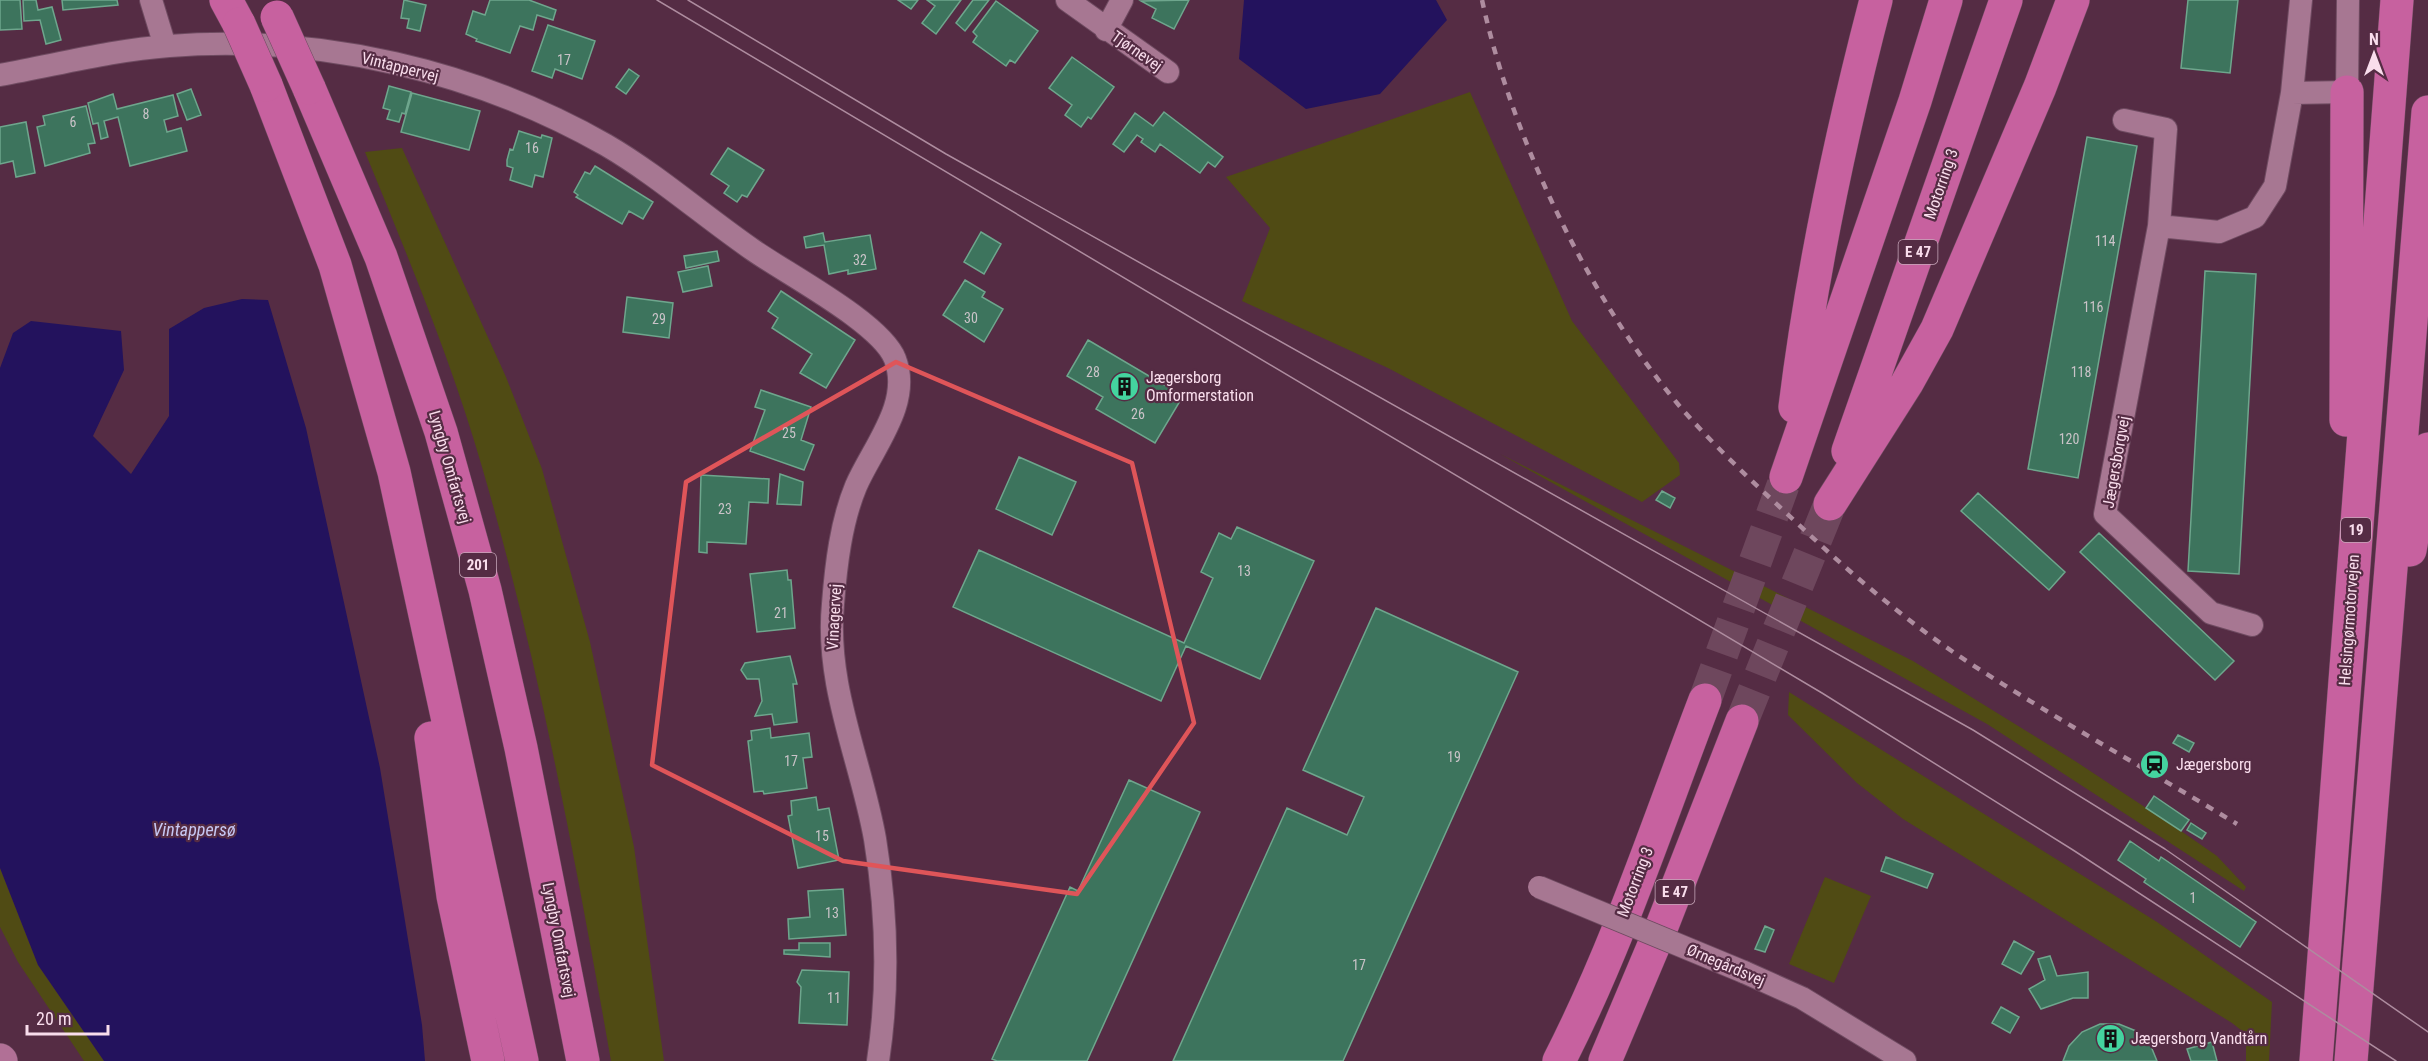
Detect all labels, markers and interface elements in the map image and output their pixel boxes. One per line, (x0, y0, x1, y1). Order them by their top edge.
north arrow (2344, 24, 2404, 84)
street label: Tjørnevej (1108, 27, 1166, 75)
text: N (2369, 30, 2379, 49)
street label: Vintappervej (359, 48, 441, 86)
house number: 17 (557, 52, 571, 68)
house number: 8 (143, 106, 150, 122)
house number: 6 (70, 114, 77, 130)
house number: 16 (525, 140, 539, 156)
street label: Motorring 3 (1920, 146, 1962, 222)
house number: 114 (2095, 233, 2115, 249)
road number: E 47 (1898, 240, 1938, 264)
house number: 32 (853, 252, 867, 268)
house number: 116 (2083, 299, 2103, 315)
house number: 30 (964, 310, 978, 326)
house number: 29 (652, 311, 666, 327)
house number: 28 (1086, 364, 1100, 380)
house number: 118 (2071, 364, 2091, 380)
place label: Jægersborg Omformerstation (1146, 368, 1254, 405)
building icon: Jægersborg Omformerstation (1109, 370, 1141, 402)
house number: 26 (1131, 406, 1145, 422)
street label: Lyngby Omfartsvej (425, 408, 475, 526)
street label: Jægersborgvej (2099, 414, 2133, 510)
house number: 25 (782, 425, 796, 441)
house number: 120 (2059, 431, 2079, 447)
house number: 23 (718, 501, 732, 517)
road number: 19 (2341, 518, 2371, 542)
road number: 201 (460, 553, 496, 577)
street label: Helsingørmotorvejen (2335, 554, 2363, 686)
house number: 13 (1237, 563, 1251, 579)
street label: Vinagervej (823, 583, 845, 651)
house number: 21 (774, 605, 788, 621)
station icon: Jægersborg (2139, 748, 2171, 780)
house number: 19 (1447, 749, 1461, 765)
house number: 17 (784, 753, 798, 769)
place label: Jægersborg (2176, 755, 2252, 774)
water label: Vintappersø (152, 819, 236, 840)
house number: 15 (815, 828, 829, 844)
street label: Motorring 3 (1613, 844, 1657, 920)
road number: E 47 (1656, 880, 1694, 904)
street label: Lyngby Omfartsvej (539, 881, 579, 999)
house number: 1 (2190, 890, 2196, 906)
house number: 13 (825, 905, 839, 921)
street label: Ørnegårdsvej (1684, 940, 1768, 990)
house number: 17 (1352, 957, 1366, 973)
house number: 11 (827, 990, 841, 1006)
scale bar (27, 998, 108, 1036)
text: 20 m (36, 1008, 71, 1029)
building icon: Jægersborg Vandtårn (2094, 1022, 2126, 1054)
place label: Jægersborg Vandtårn (2131, 1029, 2267, 1048)

